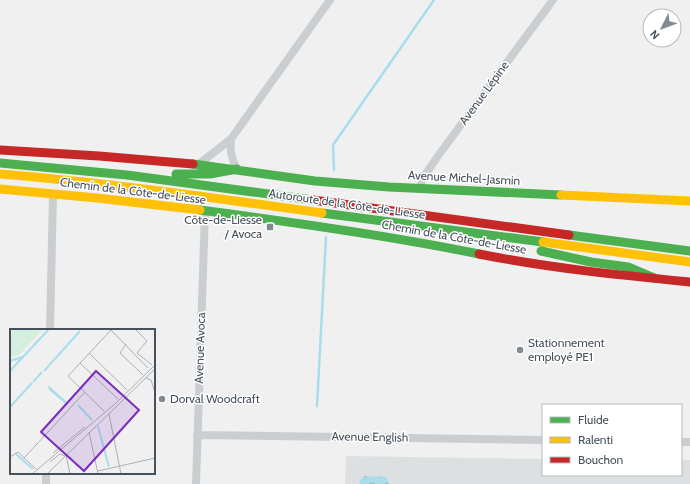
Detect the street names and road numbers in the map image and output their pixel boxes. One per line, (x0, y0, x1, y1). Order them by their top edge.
street label: Avenue Lépine (456, 58, 512, 127)
street label: Avenue Michel-Jasmin (408, 167, 521, 188)
street label: Chemin de la Côte-de-Liesse (59, 174, 207, 207)
street label: Autoroute de la Côte-de-Liesse (268, 185, 426, 222)
street label: Chemin de la Côte-de-Liesse (380, 216, 528, 257)
street label: Avenue Avoca (191, 312, 208, 384)
street label: Avenue English (331, 428, 409, 445)

